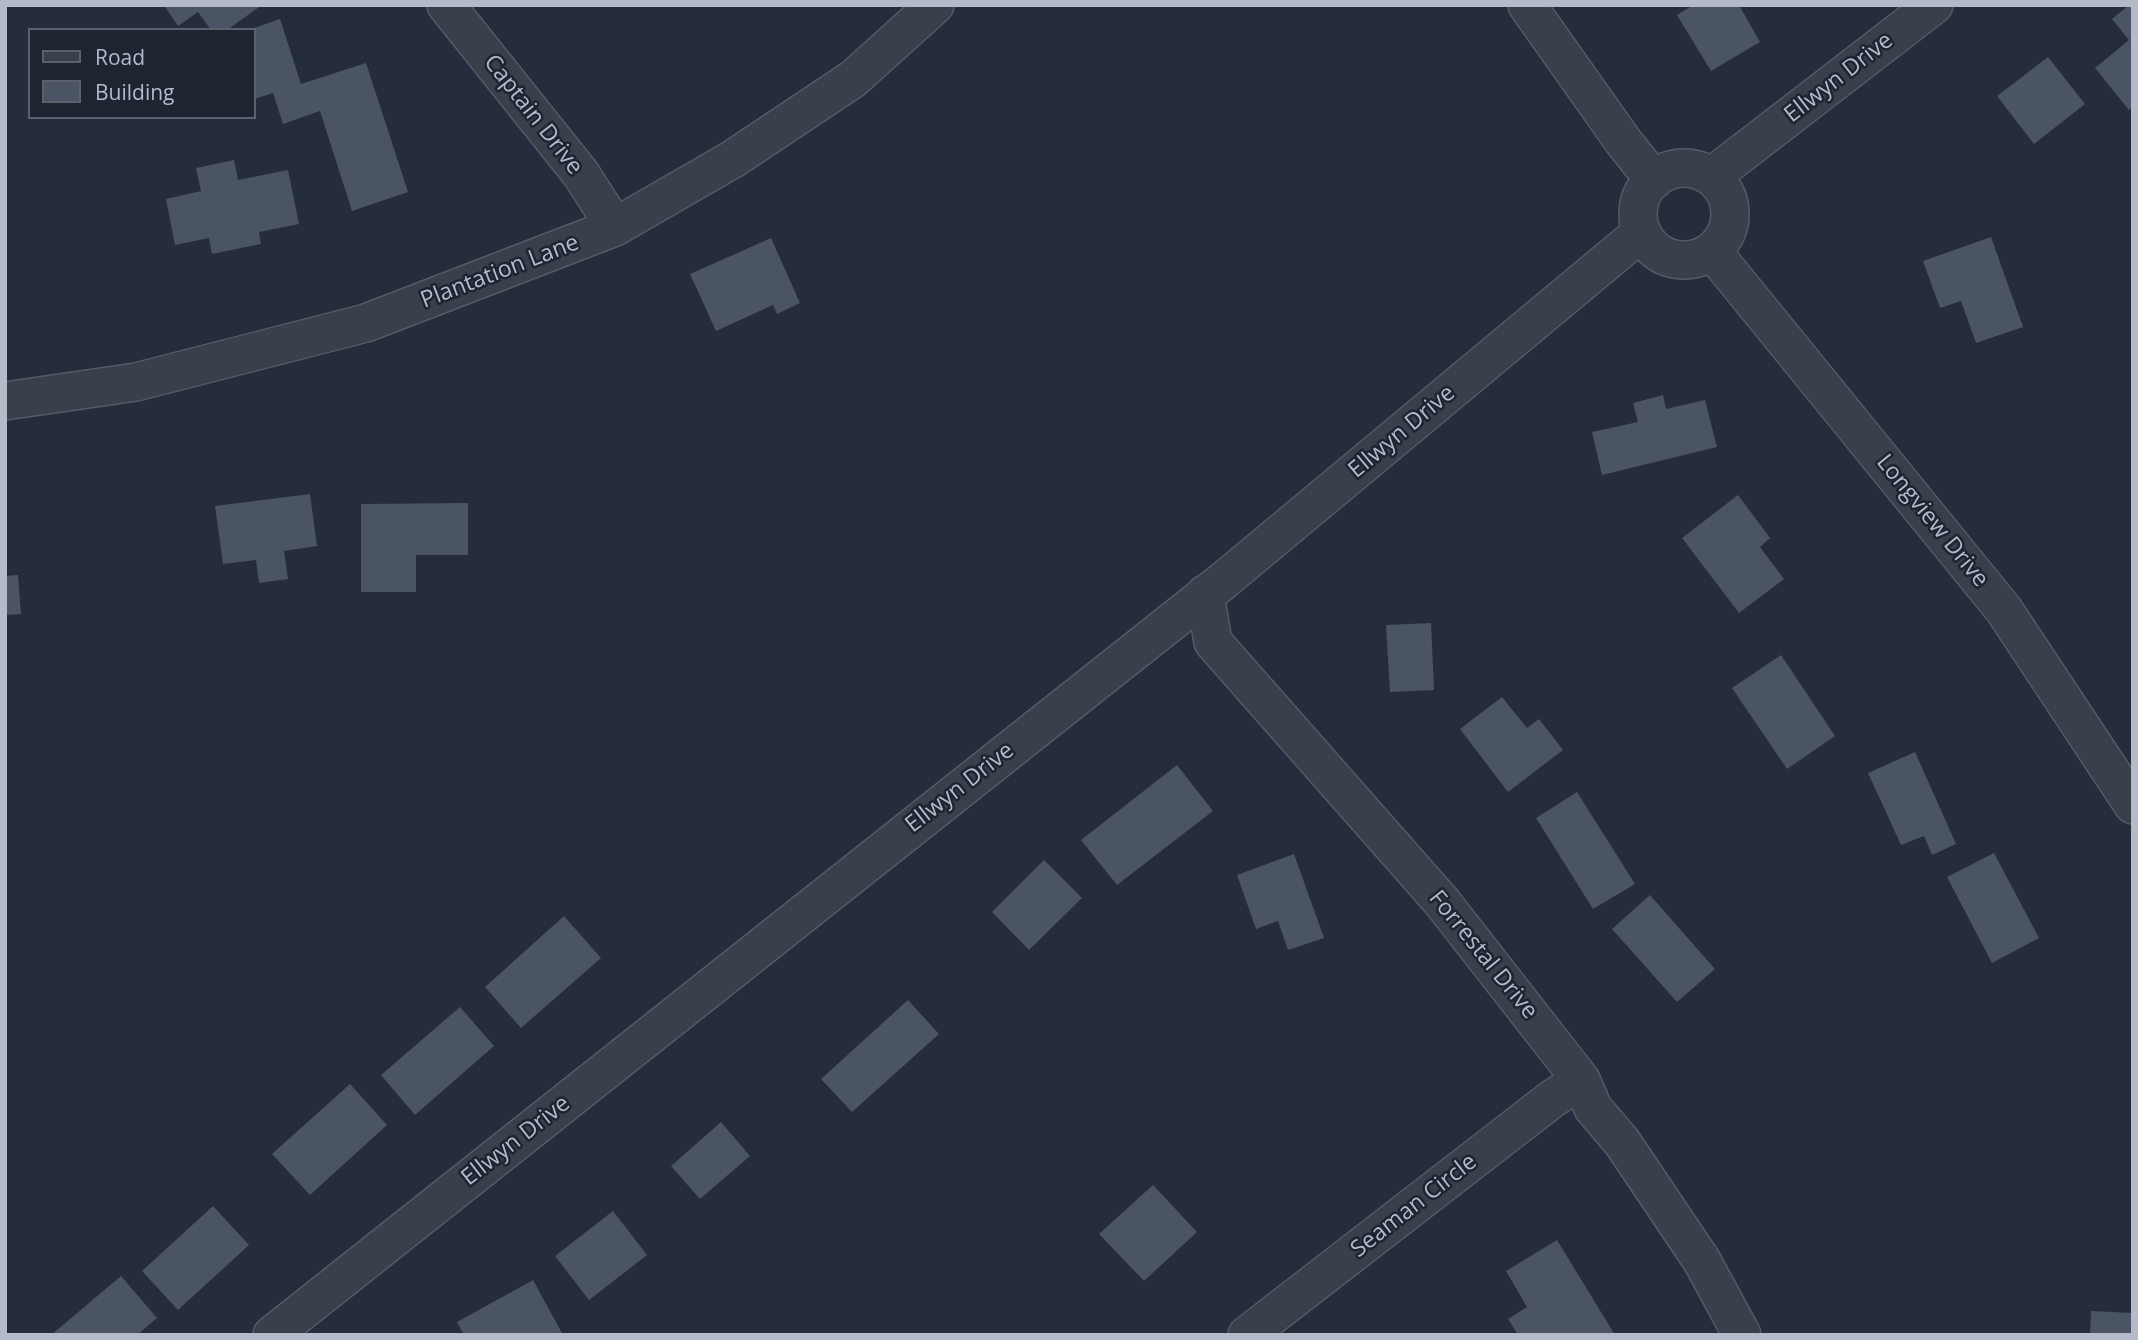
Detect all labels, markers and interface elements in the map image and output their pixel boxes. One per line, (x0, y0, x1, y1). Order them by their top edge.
street label: Ellwyn Drive (1779, 27, 1899, 129)
legend (28, 28, 256, 119)
text: Road (95, 43, 145, 71)
street label: Captain Drive (478, 50, 588, 180)
text: Building (95, 78, 174, 106)
street label: Plantation Lane (417, 229, 583, 315)
street label: Ellwyn Drive (1343, 380, 1461, 484)
street label: Longview Drive (1870, 449, 1994, 593)
street label: Ellwyn Drive (900, 737, 1020, 839)
street label: Forrestal Drive (1423, 885, 1543, 1025)
street label: Ellwyn Drive (456, 1090, 576, 1192)
street label: Seaman Circle (1346, 1148, 1482, 1264)

